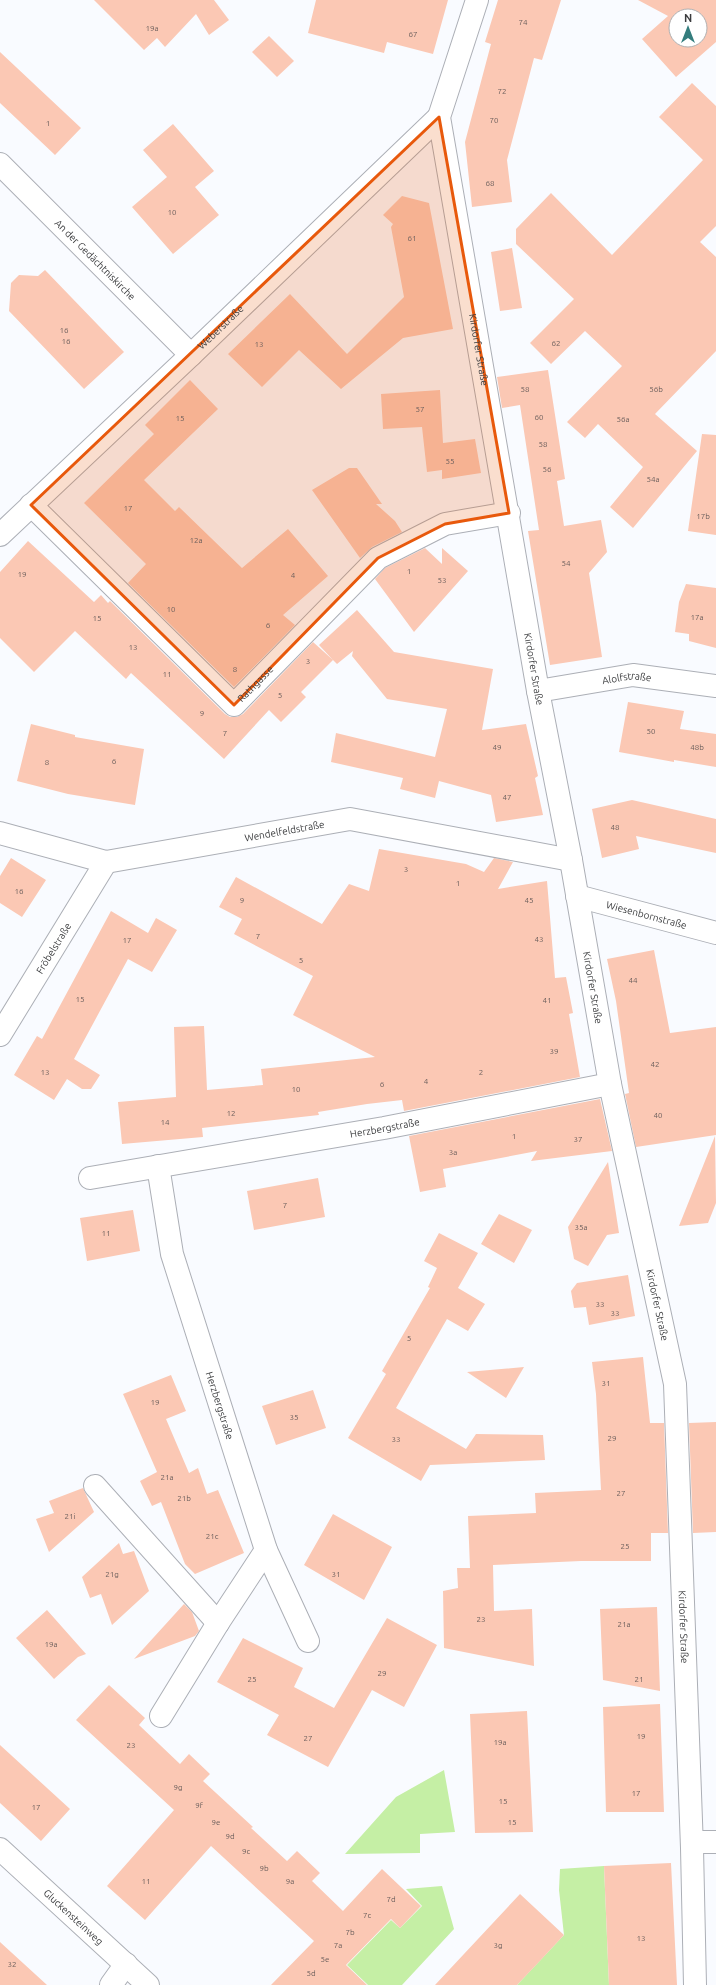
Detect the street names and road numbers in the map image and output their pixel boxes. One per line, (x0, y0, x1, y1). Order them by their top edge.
street label: An der Gedächtniskirche (53, 217, 138, 302)
street label: Weberstraße (196, 303, 246, 352)
street label: Kirdorfer Straße (467, 313, 490, 387)
street label: Kirdorfer Straße (522, 632, 546, 706)
street label: Rathgasse (235, 664, 275, 704)
street label: Alolfstraße (601, 670, 652, 686)
street label: Wendelfeldstraße (244, 819, 325, 844)
street label: Wiesenbornstraße (605, 899, 688, 931)
street label: Fröbelstraße (34, 921, 73, 976)
street label: Kirdorfer Straße (581, 951, 604, 1024)
street label: Herzbergstraße (349, 1116, 421, 1140)
street label: Kirdorfer Straße (644, 1268, 670, 1342)
street label: Herzbergstraße (204, 1370, 236, 1441)
street label: Kirdorfer Straße (677, 1590, 690, 1664)
street label: Gluckensteinweg (41, 1887, 105, 1947)

